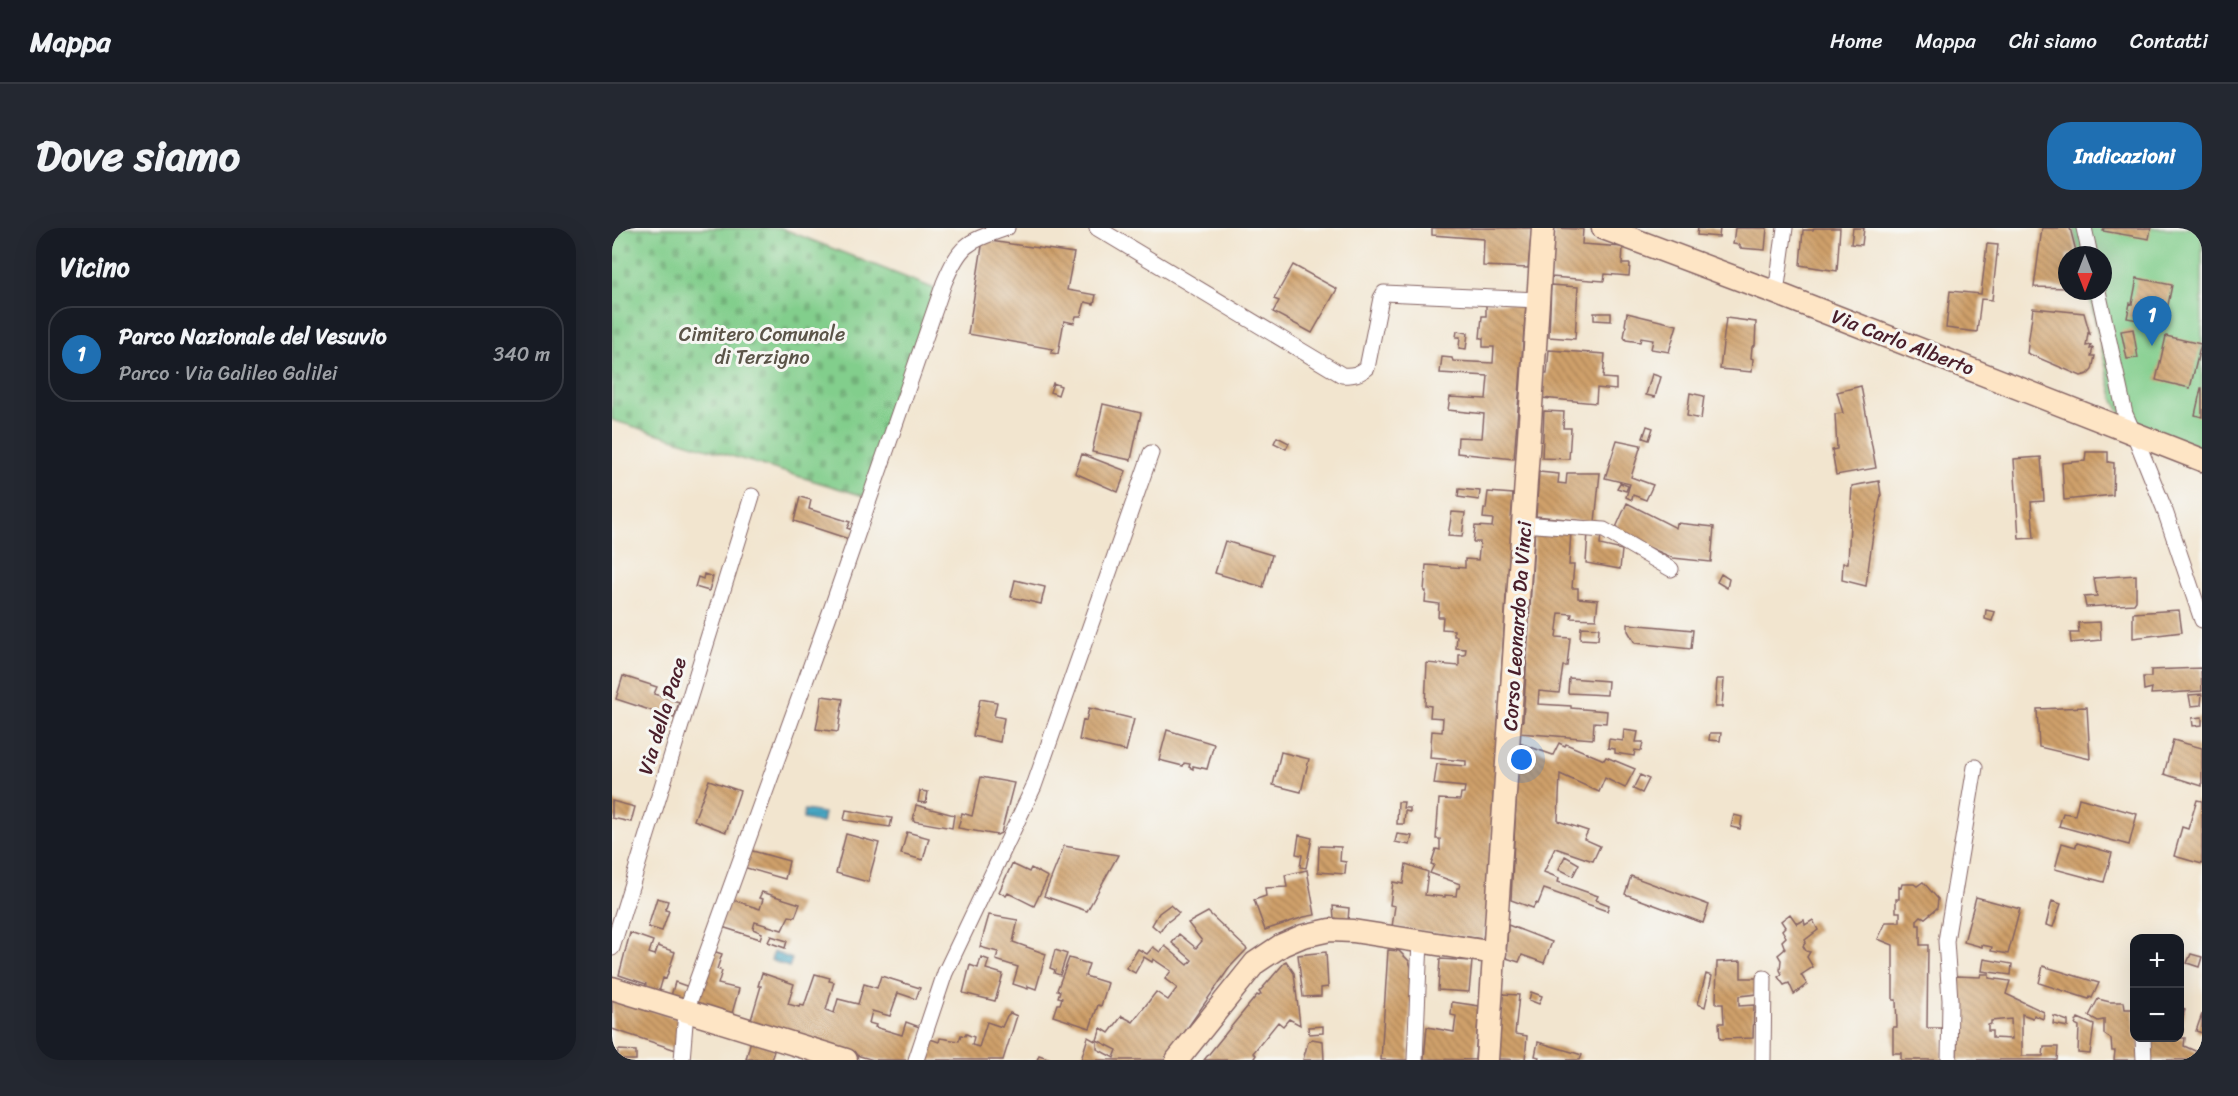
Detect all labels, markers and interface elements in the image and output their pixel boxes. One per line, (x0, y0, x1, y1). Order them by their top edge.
text: Mappa (30, 17, 111, 66)
text: Home (1830, 22, 1882, 60)
text: Mappa (1915, 22, 1976, 60)
text: Chi siamo (2009, 22, 2097, 60)
text: Contatti (2130, 22, 2208, 60)
text: Dove siamo (36, 119, 240, 193)
button: Indicazioni (2047, 122, 2202, 190)
text: Vicino (60, 244, 130, 290)
north arrow (2058, 246, 2112, 300)
pin: 1 (2132, 296, 2172, 346)
street label: Via Carlo Alberto (1826, 299, 1980, 386)
text: Parco Nazionale del Vesuvio (119, 317, 387, 356)
park label: Cimitero Comunale di Terzigno (679, 317, 845, 375)
text: 1 (77, 337, 86, 372)
text: 340 m (493, 337, 550, 372)
text: Parco · Via Galileo Galilei (119, 356, 337, 391)
street label: Corso Leonardo Da Vinci (1493, 520, 1542, 732)
street label: Via della Pace (628, 653, 697, 779)
your location (1507, 745, 1536, 774)
map controls (2130, 934, 2184, 1042)
button: + (2130, 934, 2184, 988)
button: − (2130, 988, 2184, 1042)

